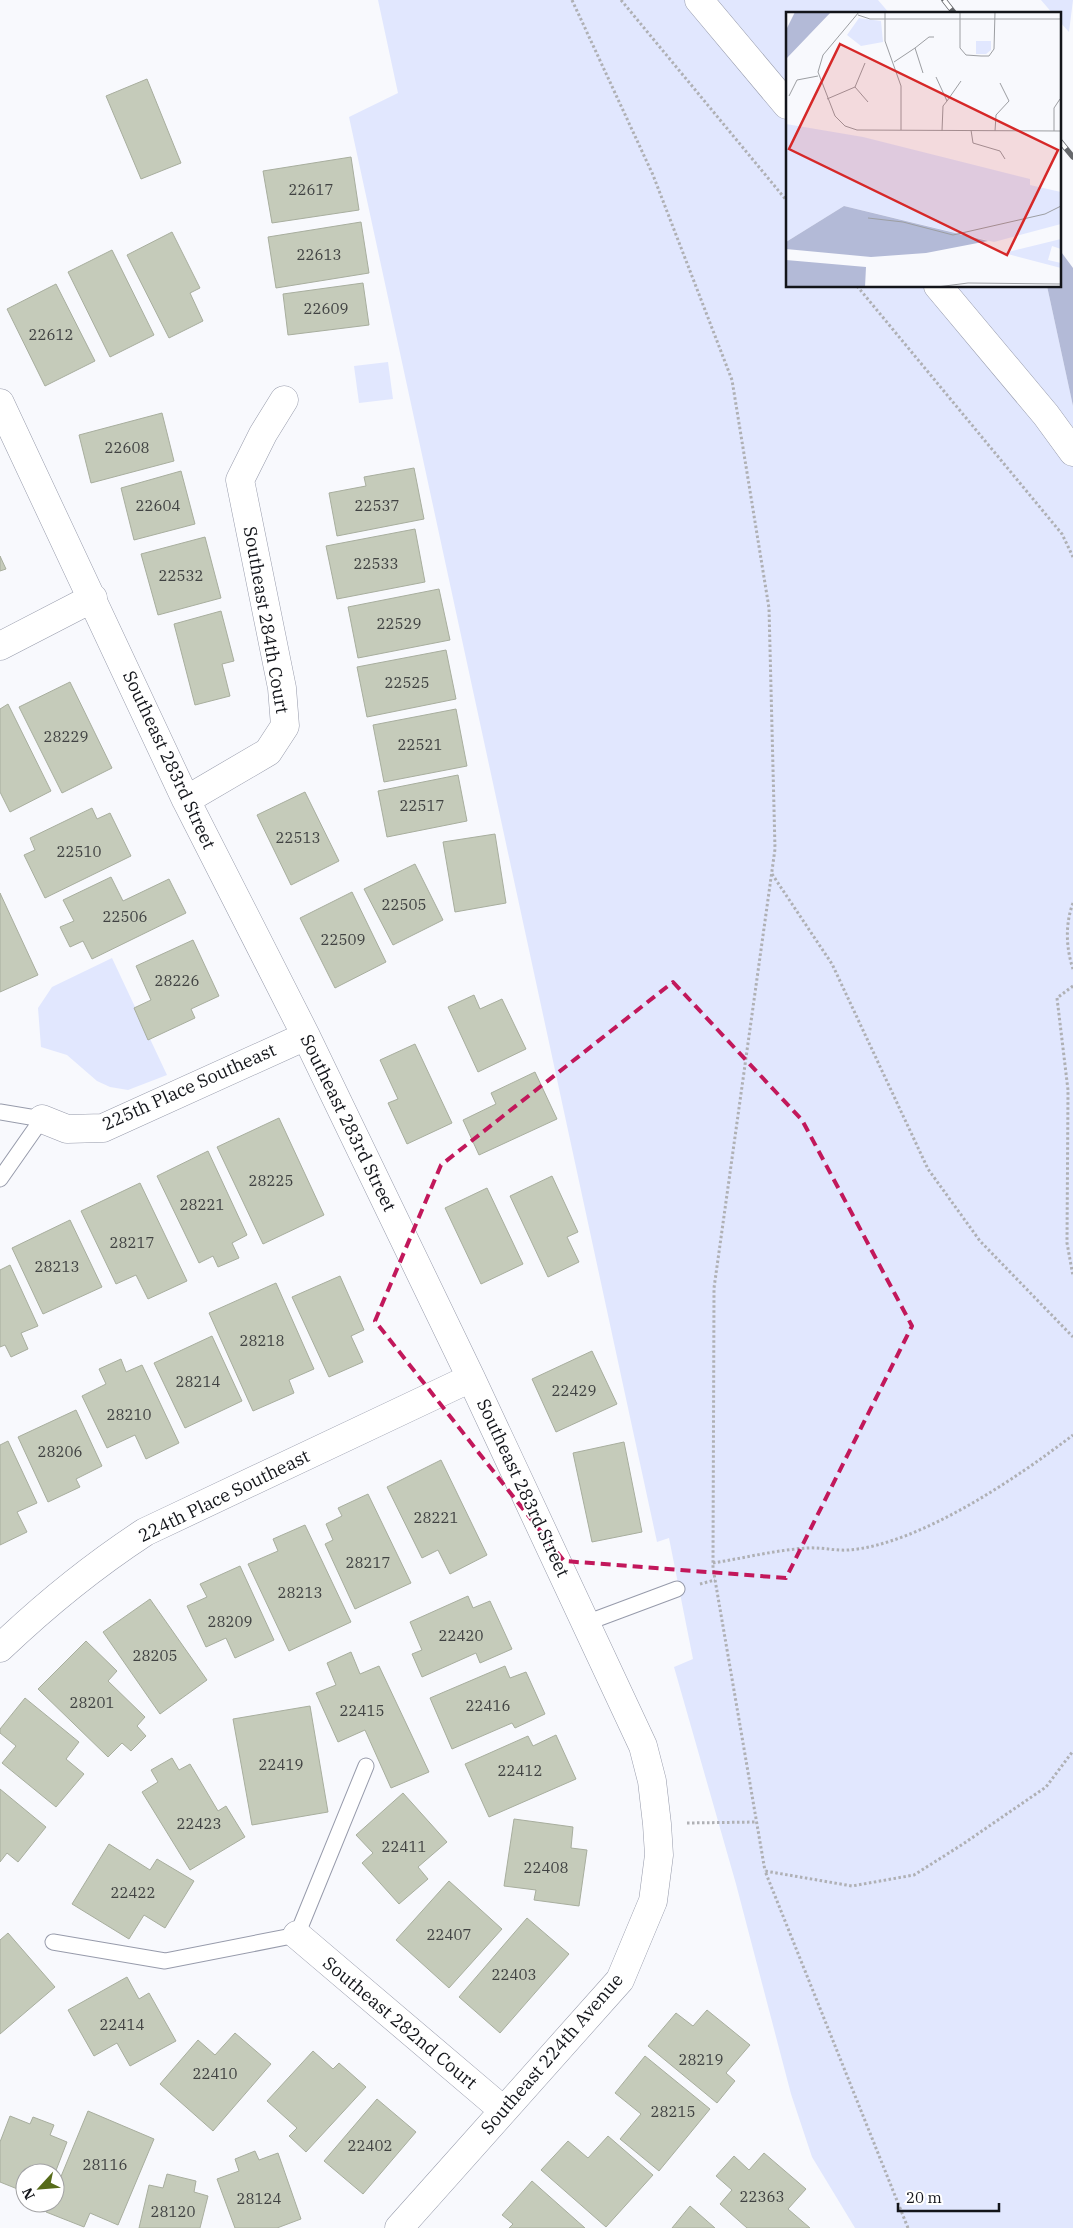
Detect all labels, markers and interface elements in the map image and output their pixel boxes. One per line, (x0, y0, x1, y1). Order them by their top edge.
inset map (786, 12, 1060, 288)
house number: 22617 (288, 180, 334, 199)
house number: 22613 (296, 245, 342, 264)
house number: 22609 (303, 299, 349, 318)
house number: 22612 (28, 325, 74, 344)
house number: 22608 (104, 438, 150, 457)
house number: 22604 (135, 496, 181, 515)
house number: 22537 (354, 496, 400, 515)
street label: Southeast 284th Court (239, 524, 294, 715)
house number: 22533 (353, 554, 399, 573)
house number: 22532 (158, 566, 204, 585)
house number: 22529 (376, 614, 422, 633)
street label: Southeast 283rd Street (118, 667, 221, 853)
house number: 22525 (384, 673, 430, 692)
house number: 28229 (43, 727, 89, 746)
house number: 22521 (397, 735, 443, 754)
house number: 22517 (399, 796, 445, 815)
house number: 22513 (275, 828, 321, 847)
house number: 22510 (56, 842, 102, 861)
house number: 22505 (381, 895, 427, 914)
house number: 22506 (102, 907, 148, 926)
house number: 22509 (320, 930, 366, 949)
house number: 28226 (154, 971, 200, 990)
street label: Southeast 283rd Street (296, 1030, 401, 1215)
street label: 225th Place Southeast (98, 1038, 279, 1135)
house number: 28225 (248, 1171, 294, 1190)
house number: 28221 (179, 1195, 225, 1214)
house number: 28217 (109, 1233, 155, 1252)
house number: 28213 (34, 1257, 80, 1276)
house number: 28218 (239, 1331, 285, 1350)
house number: 28214 (175, 1372, 221, 1391)
house number: 22429 (551, 1381, 597, 1400)
street label: Southeast 283rd Street (472, 1395, 575, 1581)
house number: 28210 (106, 1405, 152, 1424)
house number: 28206 (37, 1442, 83, 1461)
street label: 224th Place Southeast (134, 1444, 313, 1547)
house number: 28221 (413, 1508, 459, 1527)
house number: 28217 (345, 1553, 391, 1572)
house number: 28213 (277, 1583, 323, 1602)
house number: 28209 (207, 1612, 253, 1631)
house number: 22420 (438, 1626, 484, 1645)
house number: 28205 (132, 1646, 178, 1665)
house number: 28201 (69, 1693, 115, 1712)
house number: 22416 (465, 1696, 511, 1715)
house number: 22415 (339, 1701, 385, 1720)
house number: 22419 (258, 1755, 304, 1774)
house number: 22412 (497, 1761, 543, 1780)
house number: 22423 (176, 1814, 222, 1833)
house number: 22411 (381, 1837, 427, 1856)
house number: 22408 (523, 1858, 569, 1877)
house number: 22422 (110, 1883, 156, 1902)
house number: 22407 (426, 1925, 472, 1944)
street label: Southeast 282nd Court (318, 1951, 482, 2094)
house number: 22403 (491, 1965, 537, 1984)
street label: Southeast 224th Avenue (475, 1968, 628, 2139)
house number: 22414 (99, 2015, 145, 2034)
house number: 28219 (678, 2050, 724, 2069)
house number: 22410 (192, 2064, 238, 2083)
house number: 28215 (650, 2102, 696, 2121)
house number: 22402 (347, 2136, 393, 2155)
house number: 28116 (82, 2155, 128, 2174)
north arrow (15, 2163, 65, 2213)
scale bar (898, 2180, 999, 2212)
text: N (18, 2185, 39, 2203)
house number: 22363 (739, 2187, 785, 2206)
text: 20 m (906, 2188, 942, 2207)
house number: 28124 (236, 2189, 282, 2208)
house number: 28120 (150, 2202, 196, 2221)

